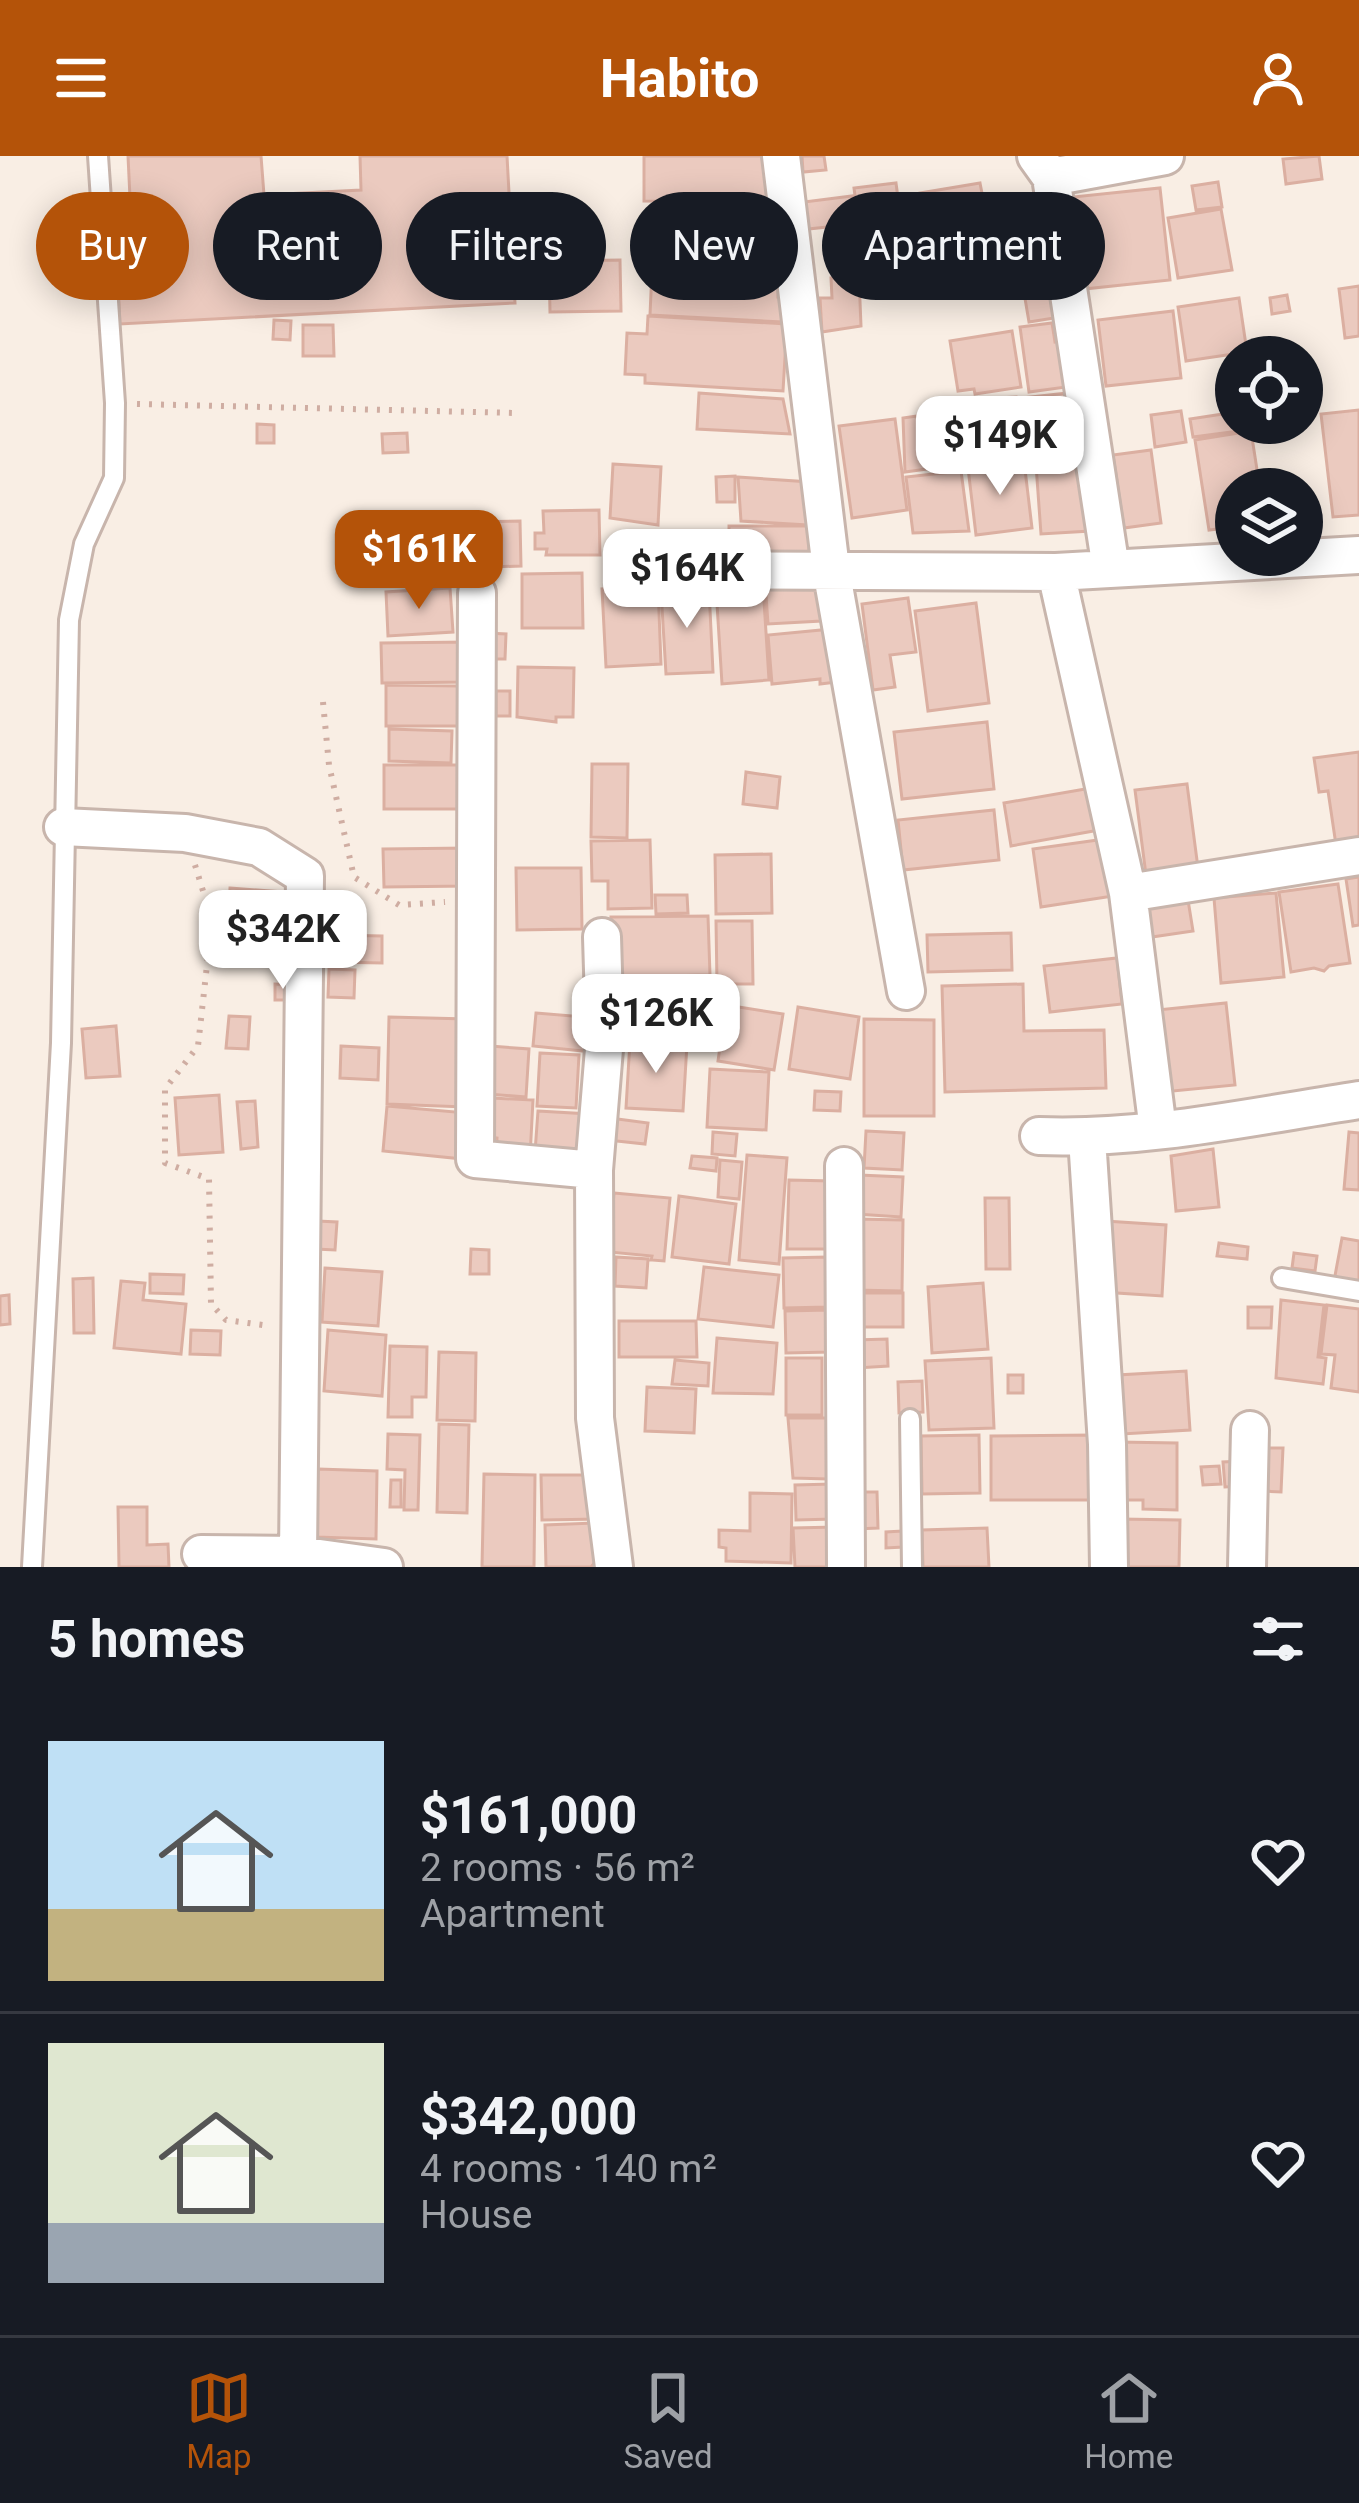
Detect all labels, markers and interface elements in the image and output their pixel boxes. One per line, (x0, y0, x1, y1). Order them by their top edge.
icon: menu (48, 45, 114, 111)
icon: person (1245, 45, 1311, 111)
text: Habito (600, 47, 759, 110)
chip: Buy (36, 192, 189, 300)
chip: Rent (213, 192, 382, 300)
chip: Filters (406, 192, 606, 300)
chip: New (630, 192, 798, 300)
chip: Apartment (822, 192, 1105, 300)
map controls (1215, 336, 1323, 576)
button: locate (1215, 336, 1323, 444)
pin: $149K (916, 396, 1084, 498)
text: $149K (943, 412, 1057, 458)
button: layers (1215, 468, 1323, 576)
pin: $161K (335, 510, 503, 612)
text: $161K (362, 526, 476, 572)
pin: $164K (603, 529, 771, 631)
text: $164K (630, 545, 744, 591)
pin: $342K (199, 890, 367, 992)
text: $342K (226, 906, 340, 952)
pin: $126K (572, 974, 740, 1076)
text: $126K (599, 990, 713, 1036)
icon: filters (1245, 1606, 1311, 1672)
text: 5 homes (48, 1610, 245, 1669)
text: $161,000 (420, 1786, 637, 1845)
icon: home (144, 1789, 288, 1933)
icon: heart (1245, 1828, 1311, 1894)
text: 2 rooms · 56 m² (420, 1845, 695, 1891)
text: Apartment (420, 1891, 605, 1937)
text: $342,000 (420, 2087, 637, 2146)
icon: home (144, 2091, 288, 2235)
icon: heart (1245, 2130, 1311, 2196)
text: 4 rooms · 140 m² (420, 2146, 717, 2192)
text: House (420, 2192, 532, 2238)
tab: Map (186, 2365, 252, 2476)
tab: Saved (623, 2365, 713, 2476)
tab: Home (1084, 2365, 1173, 2476)

